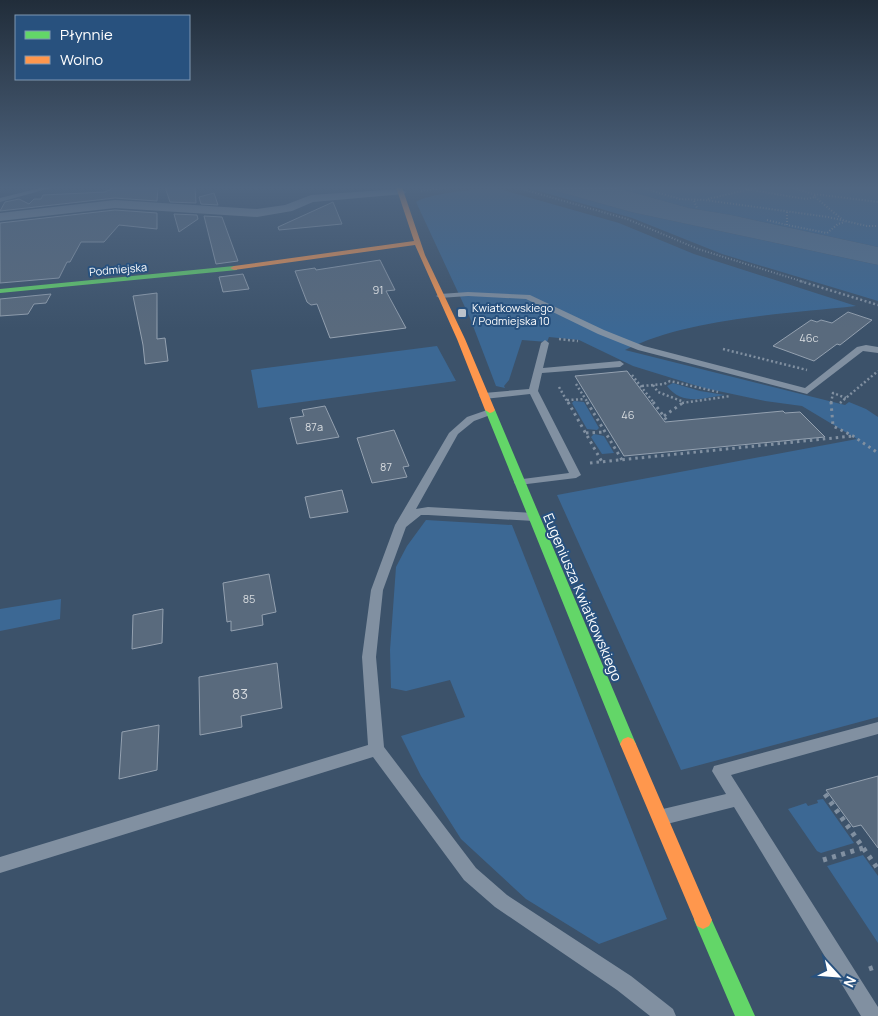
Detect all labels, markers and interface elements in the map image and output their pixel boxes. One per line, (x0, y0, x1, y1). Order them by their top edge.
legend (15, 15, 190, 80)
text: Płynnie (60, 24, 113, 45)
text: Wolno (60, 49, 103, 70)
street label: Podmiejska (88, 259, 148, 279)
house number: 91 (372, 282, 384, 297)
place label: Kwiatkowskiego / Podmiejska 10 (472, 300, 554, 328)
marker: Kwiatkowskiego / Podmiejska 10 (456, 307, 468, 319)
house number: 46c (799, 330, 819, 345)
house number: 46 (621, 407, 635, 422)
house number: 87a (305, 419, 323, 434)
house number: 87 (380, 459, 392, 474)
street label: Eugeniusza Kwiatkowskiego (539, 510, 627, 684)
house number: 85 (243, 591, 255, 606)
house number: 83 (232, 684, 248, 703)
north arrow (813, 951, 863, 1001)
text: N (839, 973, 861, 991)

